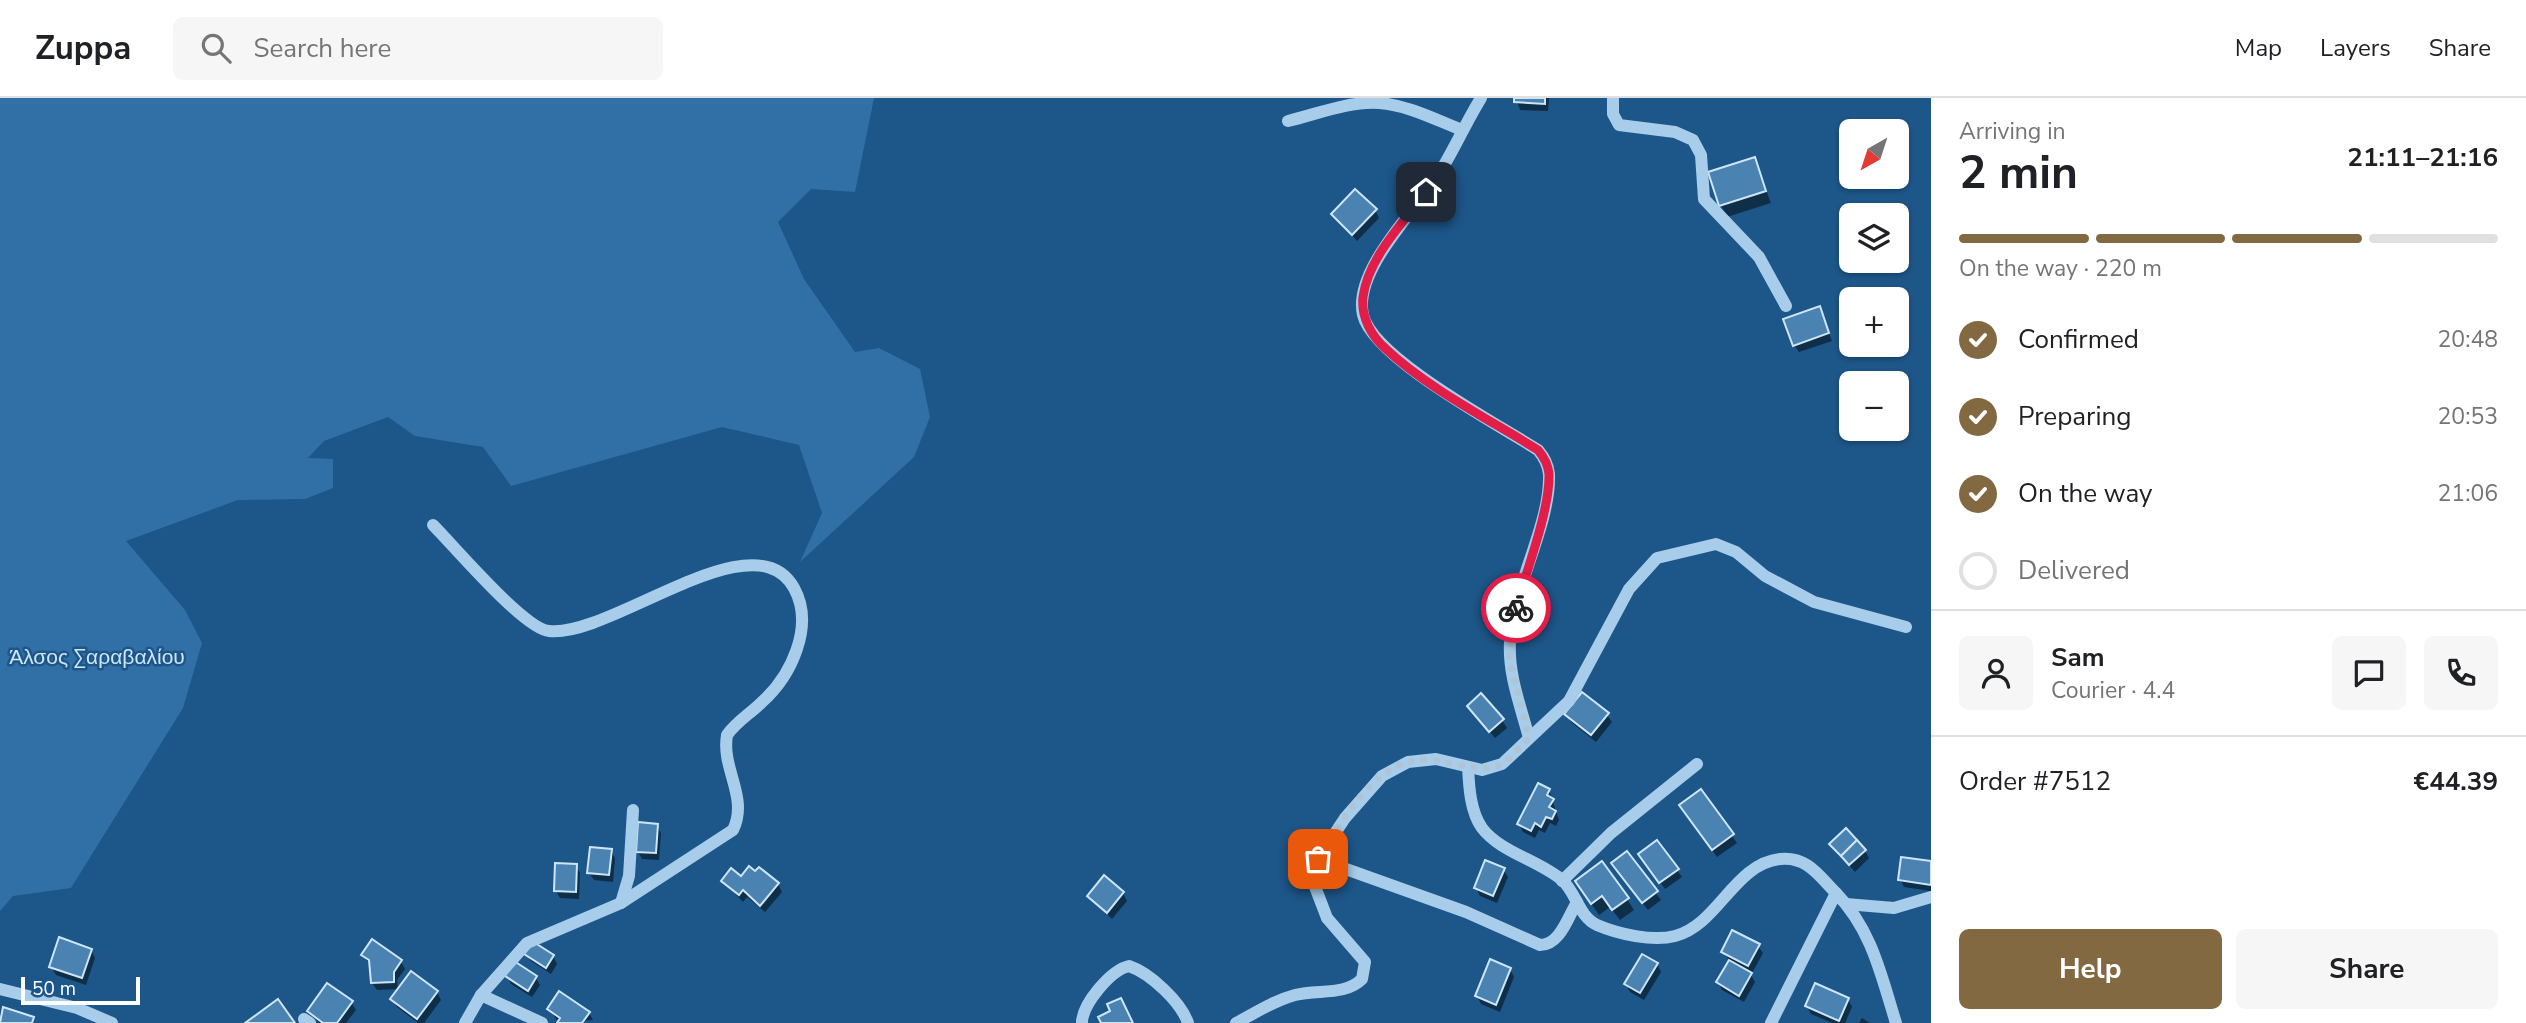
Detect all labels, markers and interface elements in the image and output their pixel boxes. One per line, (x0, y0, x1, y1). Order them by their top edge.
search box (173, 17, 663, 80)
text: Zuppa (35, 26, 131, 71)
icon: search (197, 29, 235, 67)
text: Search here (253, 31, 391, 66)
text: Map (2235, 32, 2282, 64)
text: Layers (2320, 32, 2391, 64)
text: Share (2429, 32, 2491, 64)
text: Arriving in (1959, 116, 2066, 147)
north arrow (1839, 119, 1909, 189)
map controls (1839, 119, 1909, 441)
text: 21:11–21:16 (2347, 140, 2498, 175)
text: 2 min (1959, 141, 2078, 204)
pin (1396, 162, 1456, 222)
icon: home (1407, 173, 1445, 211)
button: layers (1839, 203, 1909, 273)
text: On the way · 220 m (1959, 253, 2162, 284)
button: + (1839, 287, 1909, 357)
icon: check (1959, 321, 1997, 359)
text: Confirmed (2018, 322, 2139, 357)
text: 20:48 (2438, 324, 2498, 355)
button: − (1839, 371, 1909, 441)
icon: check (1959, 398, 1997, 436)
text: Preparing (2018, 399, 2131, 434)
text: 20:53 (2438, 401, 2498, 432)
icon: check (1959, 475, 1997, 513)
text: On the way (2018, 476, 2152, 511)
text: 21:06 (2438, 478, 2498, 509)
text: Delivered (2018, 553, 2130, 588)
courier (1481, 573, 1551, 643)
icon: bike (1497, 589, 1535, 627)
button: person (1959, 636, 2033, 710)
button: chat (2332, 636, 2406, 710)
button: phone (2424, 636, 2498, 710)
text: Sam (2051, 640, 2104, 675)
park label: Άλσος Σαραβαλίου (9, 643, 185, 671)
text: Courier · 4.4 (2051, 675, 2175, 706)
text: Order #7512 (1959, 764, 2111, 799)
text: €44.39 (2414, 764, 2498, 799)
pin (1288, 829, 1348, 889)
icon: bag (1299, 840, 1337, 878)
button: Help (1959, 929, 2222, 1009)
button: Share (2236, 929, 2498, 1009)
scale bar (21, 974, 140, 1006)
text: 50 m (32, 976, 76, 1002)

